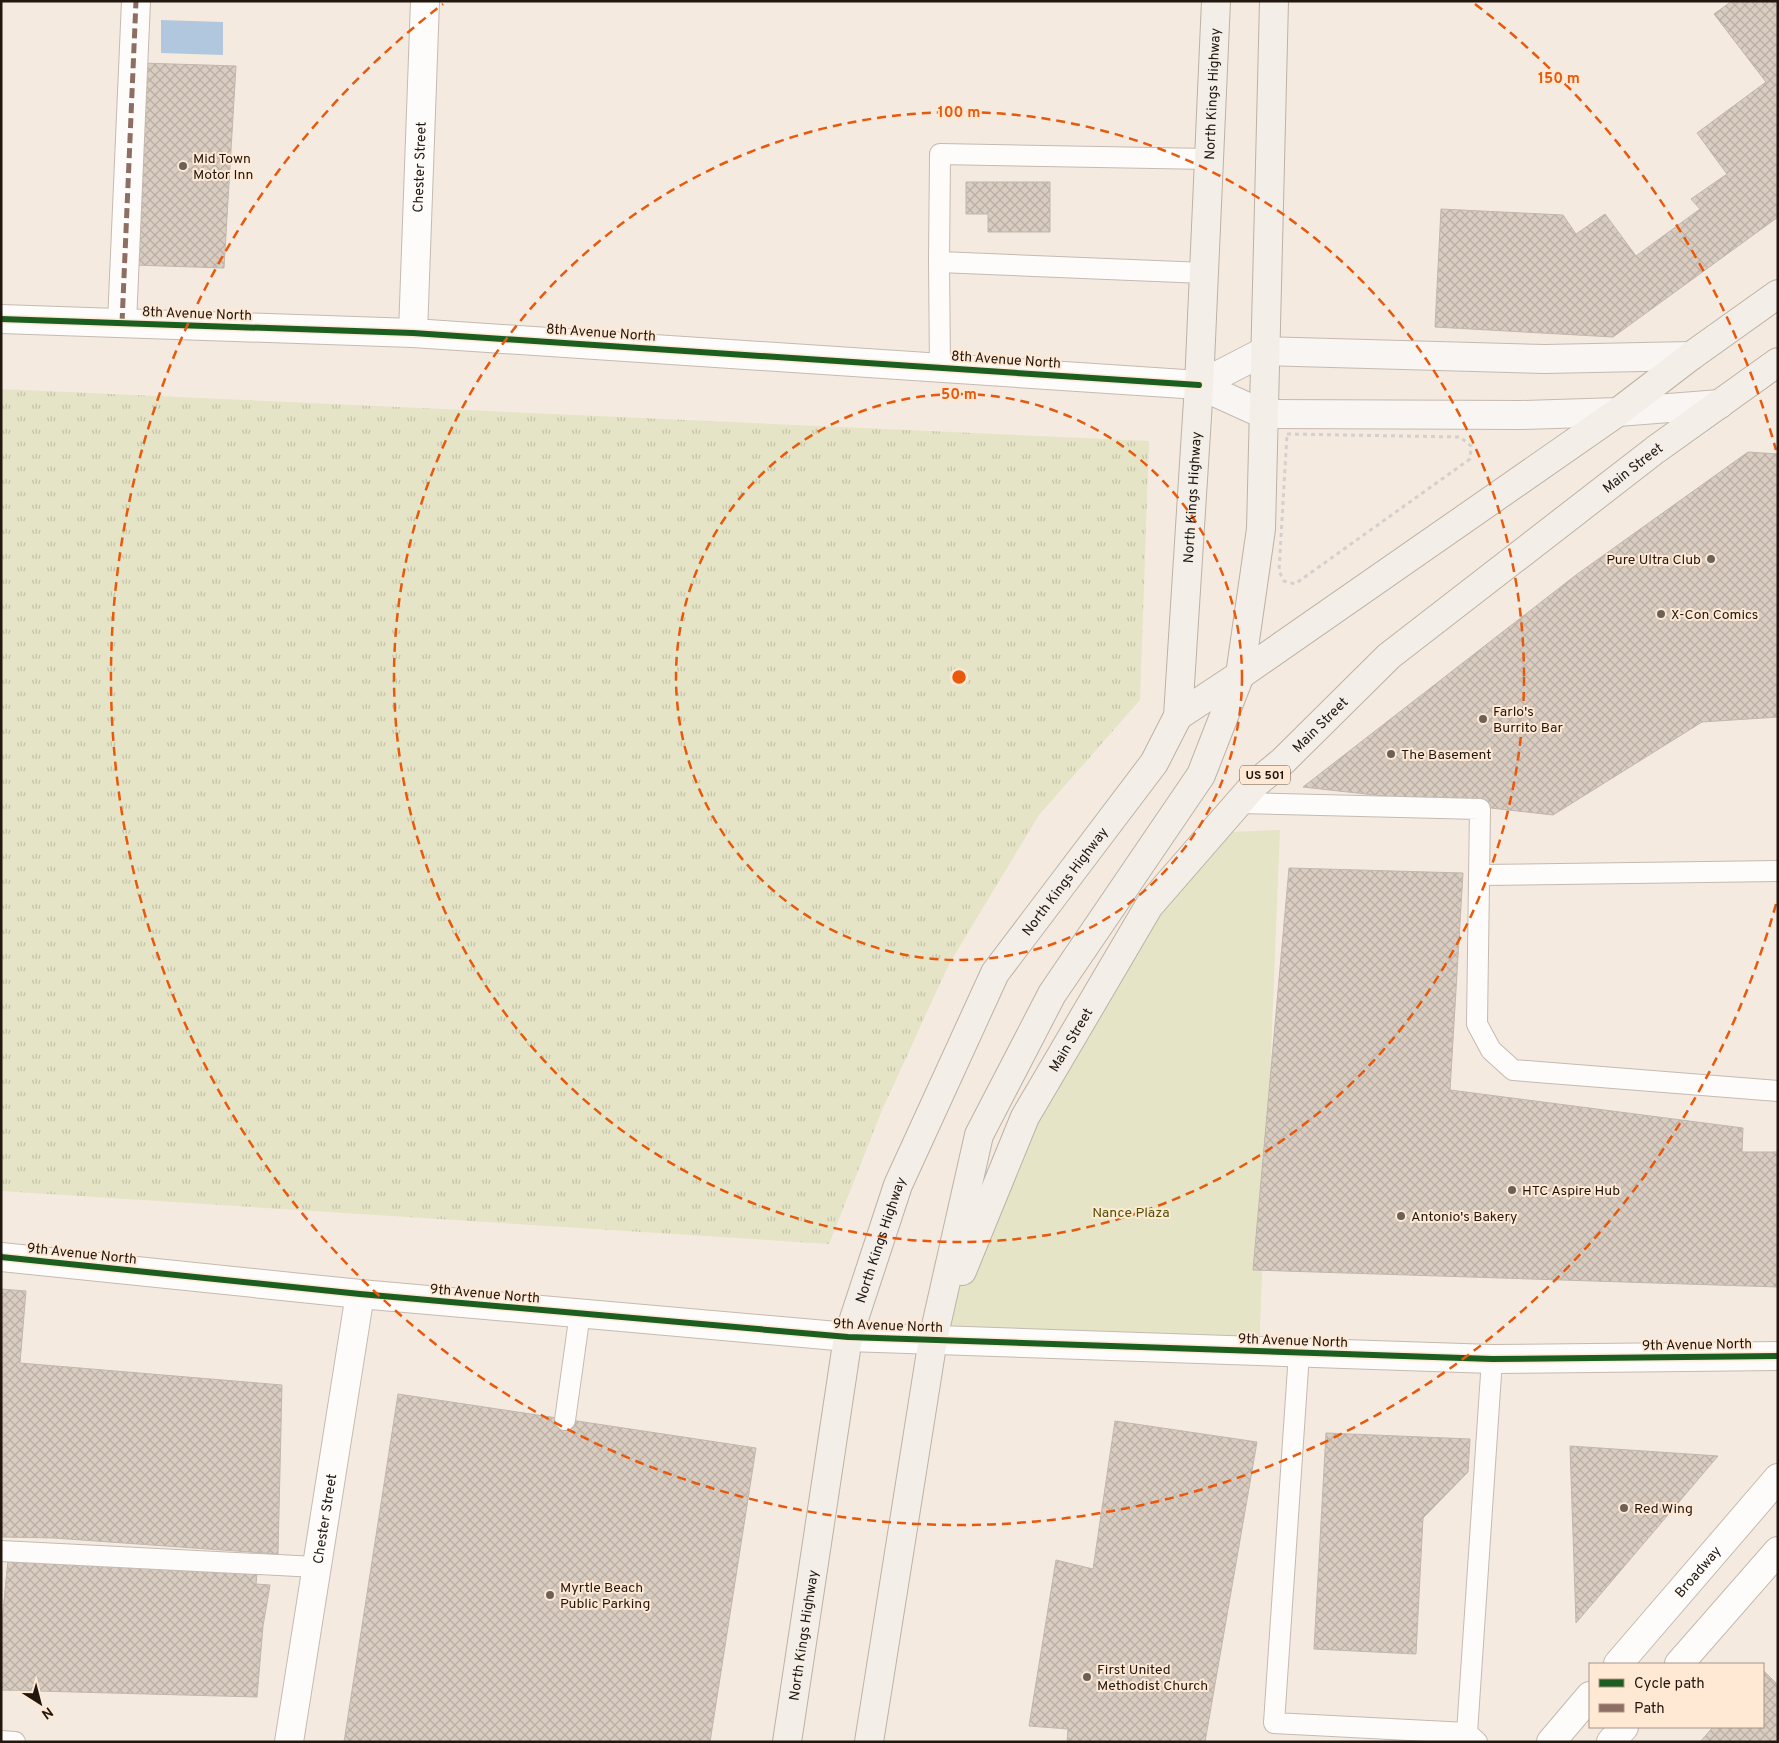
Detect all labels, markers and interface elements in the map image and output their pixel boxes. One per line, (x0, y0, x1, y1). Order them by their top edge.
street label: North Kings Highway (1202, 28, 1225, 160)
text: 150 m (1538, 70, 1580, 89)
text: 100 m (938, 104, 980, 123)
street label: Chester Street (410, 121, 431, 213)
place label: Mid Town Motor Inn (193, 151, 253, 184)
marker: Mid Town Motor Inn (177, 160, 189, 172)
street label: 8th Avenue North (142, 304, 252, 325)
street label: 8th Avenue North (545, 321, 656, 346)
street label: 8th Avenue North (950, 348, 1061, 373)
text: 50 m (941, 386, 977, 405)
street label: North Kings Highway (1181, 431, 1206, 564)
street label: Main Street (1600, 440, 1667, 497)
place label: Pure Ultra Club (1606, 552, 1701, 569)
marker: Pure Ultra Club (1705, 553, 1717, 565)
place label: X-Con Comics (1671, 607, 1758, 624)
marker: X-Con Comics (1655, 608, 1667, 620)
centre of rings (950, 668, 968, 686)
street label: Main Street (1290, 694, 1352, 757)
place label: Farlo's Burrito Bar (1493, 704, 1564, 737)
marker: Farlo's Burrito Bar (1477, 713, 1489, 725)
place label: The Basement (1401, 747, 1492, 764)
marker: The Basement (1385, 748, 1397, 760)
road number: US 501 (1240, 766, 1290, 784)
street label: North Kings Highway (1019, 824, 1112, 940)
street label: Main Street (1046, 1005, 1097, 1076)
street label: North Kings Highway (853, 1174, 911, 1305)
place label: HTC Aspire Hub (1522, 1183, 1620, 1200)
marker: HTC Aspire Hub (1506, 1184, 1518, 1196)
park label: Nance Plaza (1092, 1205, 1170, 1222)
place label: Antonio's Bakery (1411, 1209, 1518, 1226)
marker: Antonio's Bakery (1395, 1210, 1407, 1222)
street label: 9th Avenue North (26, 1240, 138, 1269)
street label: 9th Avenue North (429, 1281, 541, 1308)
street label: 9th Avenue North (833, 1316, 943, 1337)
street label: 9th Avenue North (1238, 1331, 1348, 1352)
street label: 9th Avenue North (1642, 1336, 1752, 1355)
street label: Chester Street (310, 1473, 341, 1565)
place label: Red Wing (1634, 1501, 1693, 1518)
marker: Red Wing (1618, 1502, 1630, 1514)
street label: Broadway (1672, 1543, 1725, 1602)
street label: North Kings Highway (786, 1569, 823, 1702)
place label: Myrtle Beach Public Parking (560, 1580, 650, 1613)
marker: Myrtle Beach Public Parking (544, 1589, 556, 1601)
place label: First United Methodist Church (1097, 1662, 1208, 1695)
legend (1589, 1663, 1764, 1728)
marker: First United Methodist Church (1081, 1671, 1093, 1683)
text: Cycle path (1634, 1675, 1705, 1694)
north arrow (15, 1678, 65, 1728)
text: Path (1634, 1700, 1665, 1719)
text: N (38, 1702, 56, 1722)

